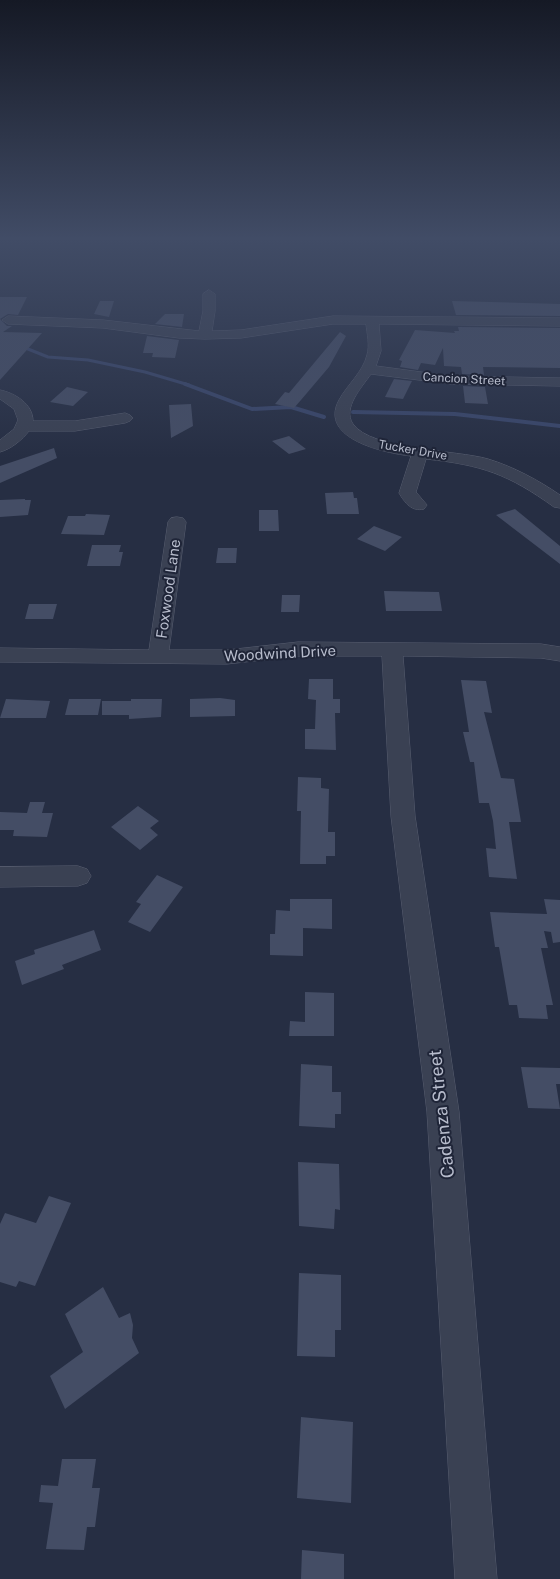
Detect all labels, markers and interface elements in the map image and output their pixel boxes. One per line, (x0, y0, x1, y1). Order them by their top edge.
street label: Cancion Street (422, 370, 506, 388)
street label: Tucker Drive (378, 437, 449, 463)
street label: Foxwood Lane (153, 538, 183, 640)
street label: Woodwind Drive (224, 642, 336, 664)
street label: Cadenza Street (424, 1049, 458, 1179)

